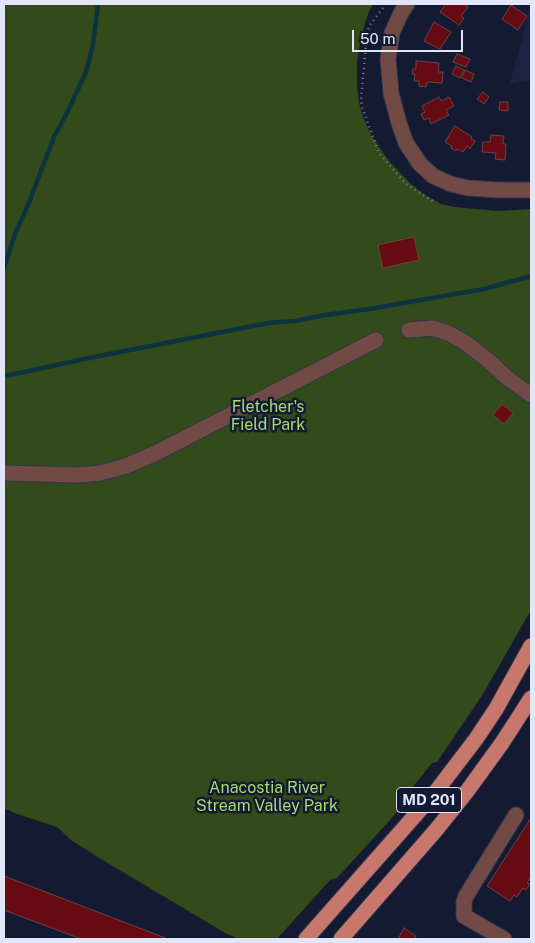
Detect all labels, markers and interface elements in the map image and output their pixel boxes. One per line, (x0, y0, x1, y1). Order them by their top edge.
scale bar (355, 20, 466, 52)
text: 50 m (360, 30, 395, 47)
park label: Fletcher's Field Park (231, 397, 305, 435)
park label: Anacostia River Stream Valley Park (196, 778, 338, 816)
road number: MD 201 (396, 788, 462, 812)

